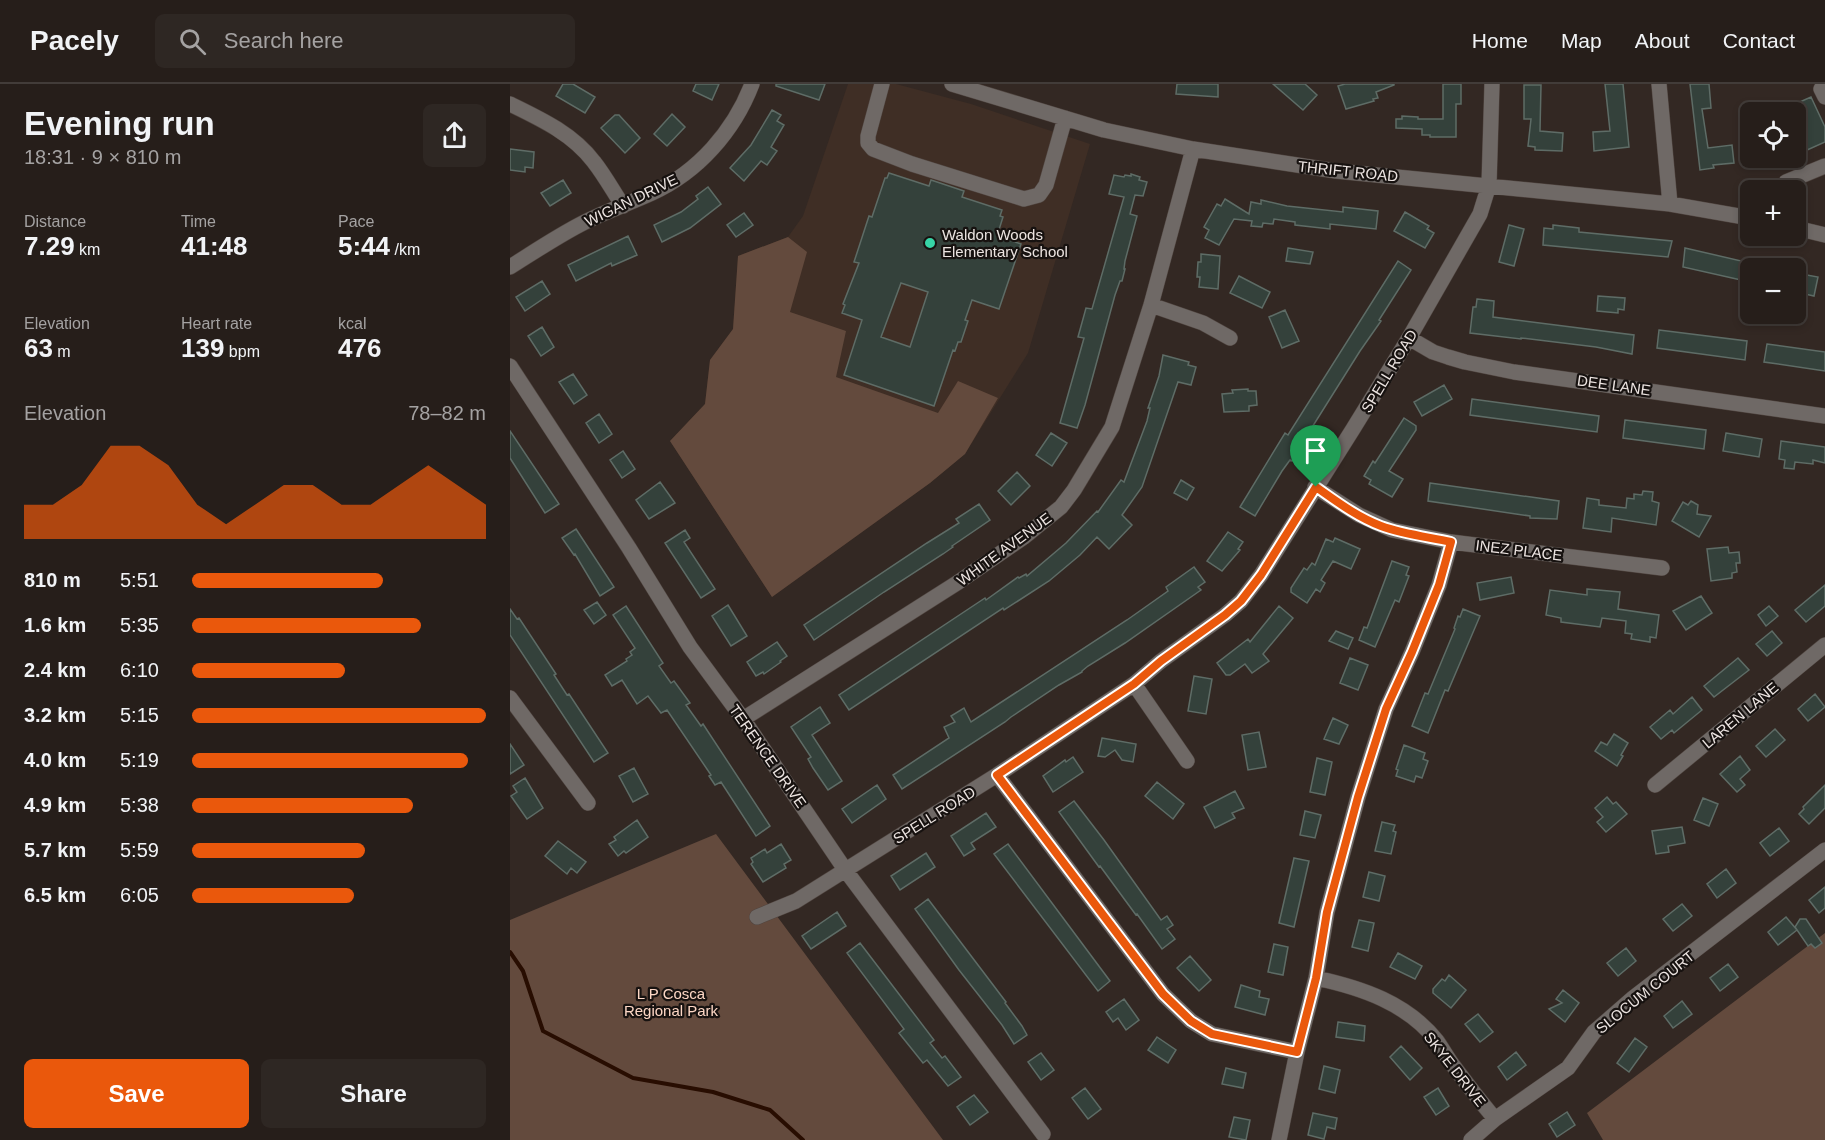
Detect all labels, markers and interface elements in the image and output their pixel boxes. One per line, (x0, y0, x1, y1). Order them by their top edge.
search box (155, 14, 575, 68)
text: Pacely (30, 25, 119, 56)
icon: search (176, 25, 209, 58)
text: Search here (224, 28, 344, 53)
text: Home (1472, 29, 1528, 52)
text: Map (1561, 29, 1602, 52)
text: About (1635, 29, 1690, 52)
text: Contact (1723, 29, 1795, 52)
map controls (1740, 102, 1806, 324)
button: locate (1740, 102, 1806, 168)
button: share (423, 104, 486, 167)
text: Evening run (24, 105, 215, 142)
text: 18:31 · 9 × 810 m (24, 146, 181, 168)
street label: THRIFT ROAD (1297, 157, 1399, 185)
street label: WIGAN DRIVE (582, 170, 680, 230)
button: + (1740, 180, 1806, 246)
text: Distance (24, 213, 86, 230)
text: Time (181, 213, 216, 230)
text: Pace (338, 213, 374, 230)
place label: Waldon Woods Elementary School (942, 226, 1068, 260)
text: 7.29 (24, 231, 75, 261)
text: 41:48 (181, 231, 248, 261)
text: 5:44 (338, 231, 390, 261)
marker: Waldon Woods Elementary School (923, 236, 937, 250)
text: km (75, 241, 100, 258)
text: /km (390, 241, 420, 258)
button: − (1740, 258, 1806, 324)
text: Elevation (24, 315, 90, 332)
text: Heart rate (181, 315, 252, 332)
text: kcal (338, 315, 366, 332)
street label: SPELL ROAD (1358, 326, 1420, 416)
text: 63 (24, 333, 53, 363)
text: 139 (181, 333, 224, 363)
text: 476 (338, 333, 381, 363)
text: m (53, 343, 71, 360)
text: bpm (224, 343, 260, 360)
street label: DEE LANE (1576, 371, 1652, 399)
text: Elevation (24, 402, 106, 424)
text: 78–82 m (408, 402, 486, 424)
pin (1290, 425, 1341, 487)
icon: arrive (1299, 434, 1332, 467)
street label: WHITE AVENUE (954, 509, 1054, 589)
street label: INEZ PLACE (1475, 536, 1563, 564)
text: 810 m (24, 569, 81, 591)
text: 5:51 (120, 569, 159, 591)
text: 1.6 km (24, 614, 86, 636)
text: 5:35 (120, 614, 159, 636)
text: 2.4 km (24, 659, 86, 681)
text: 6:10 (120, 659, 159, 681)
street label: LAREN LANE (1699, 678, 1781, 752)
street label: TERENCE DRIVE (726, 701, 810, 811)
text: 3.2 km (24, 704, 86, 726)
text: 5:15 (120, 704, 159, 726)
text: 4.0 km (24, 749, 86, 771)
text: 5:19 (120, 749, 159, 771)
street label: SPELL ROAD (890, 783, 978, 847)
text: 4.9 km (24, 794, 86, 816)
text: 5:38 (120, 794, 159, 816)
text: 5.7 km (24, 839, 86, 861)
text: 5:59 (120, 839, 159, 861)
text: 6.5 km (24, 884, 86, 906)
text: 6:05 (120, 884, 159, 906)
street label: SLOCUM COURT (1592, 947, 1698, 1037)
park label: L P Cosca Regional Park (624, 985, 719, 1019)
street label: SKYE DRIVE (1421, 1028, 1489, 1110)
button: Save (24, 1059, 249, 1128)
button: Share (261, 1059, 486, 1128)

